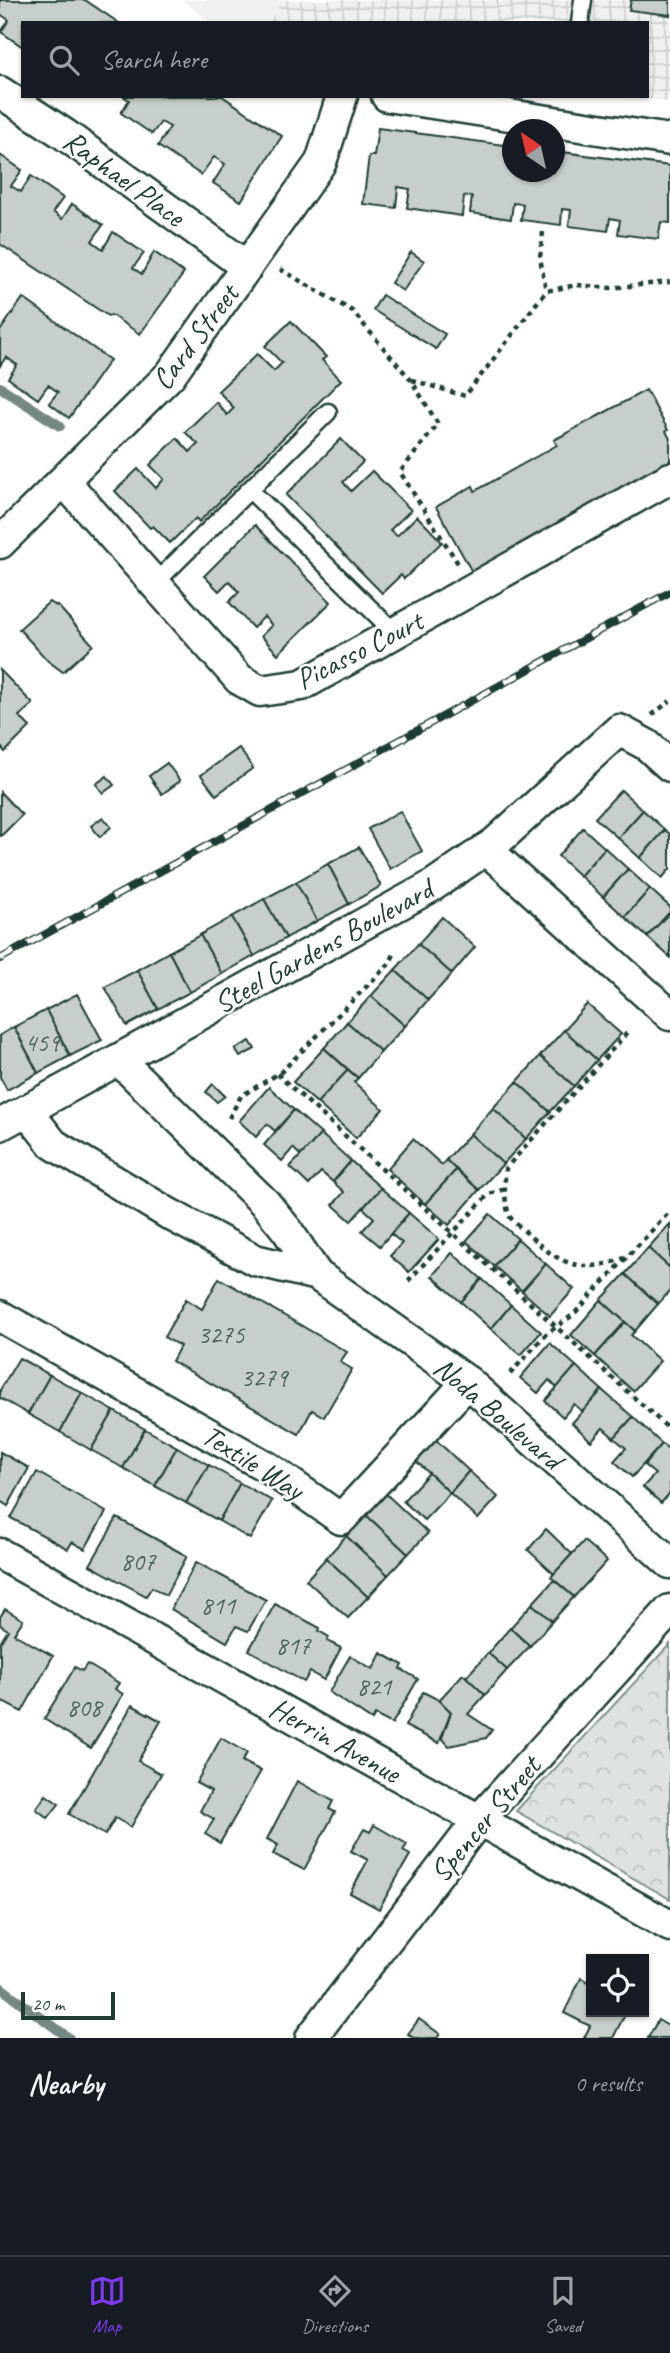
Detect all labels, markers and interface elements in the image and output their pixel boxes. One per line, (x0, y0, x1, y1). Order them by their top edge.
search box (21, 21, 649, 98)
icon: search (45, 41, 83, 79)
text: Search here (101, 43, 207, 76)
north arrow (502, 119, 565, 182)
street label: Raphael Place (56, 121, 194, 236)
street label: Card Street (143, 274, 249, 397)
street label: Picasso Court (289, 600, 432, 698)
street label: Steel Gardens Boulevard (207, 868, 443, 1022)
house number: 459 (24, 1026, 62, 1059)
house number: 3275 (198, 1318, 246, 1351)
street label: Noda Boulevard (426, 1348, 573, 1480)
house number: 3279 (241, 1361, 290, 1394)
street label: Textile Way (195, 1416, 313, 1510)
house number: 807 (120, 1545, 157, 1578)
house number: 811 (200, 1589, 237, 1622)
house number: 817 (275, 1629, 312, 1662)
house number: 821 (356, 1670, 393, 1703)
street label: Herrin Avenue (263, 1689, 409, 1793)
house number: 808 (66, 1691, 104, 1724)
street label: Spencer Street (421, 1746, 551, 1890)
map controls (586, 1954, 649, 2017)
button: locate (586, 1954, 649, 2017)
scale bar (21, 1989, 116, 2021)
text: 20 m (32, 1992, 64, 2016)
text: Nearby (28, 2065, 104, 2103)
text: 0 results (575, 2069, 642, 2098)
tab: Map (88, 2272, 126, 2338)
tab: Directions (302, 2272, 368, 2338)
tab: Saved (544, 2272, 582, 2338)

